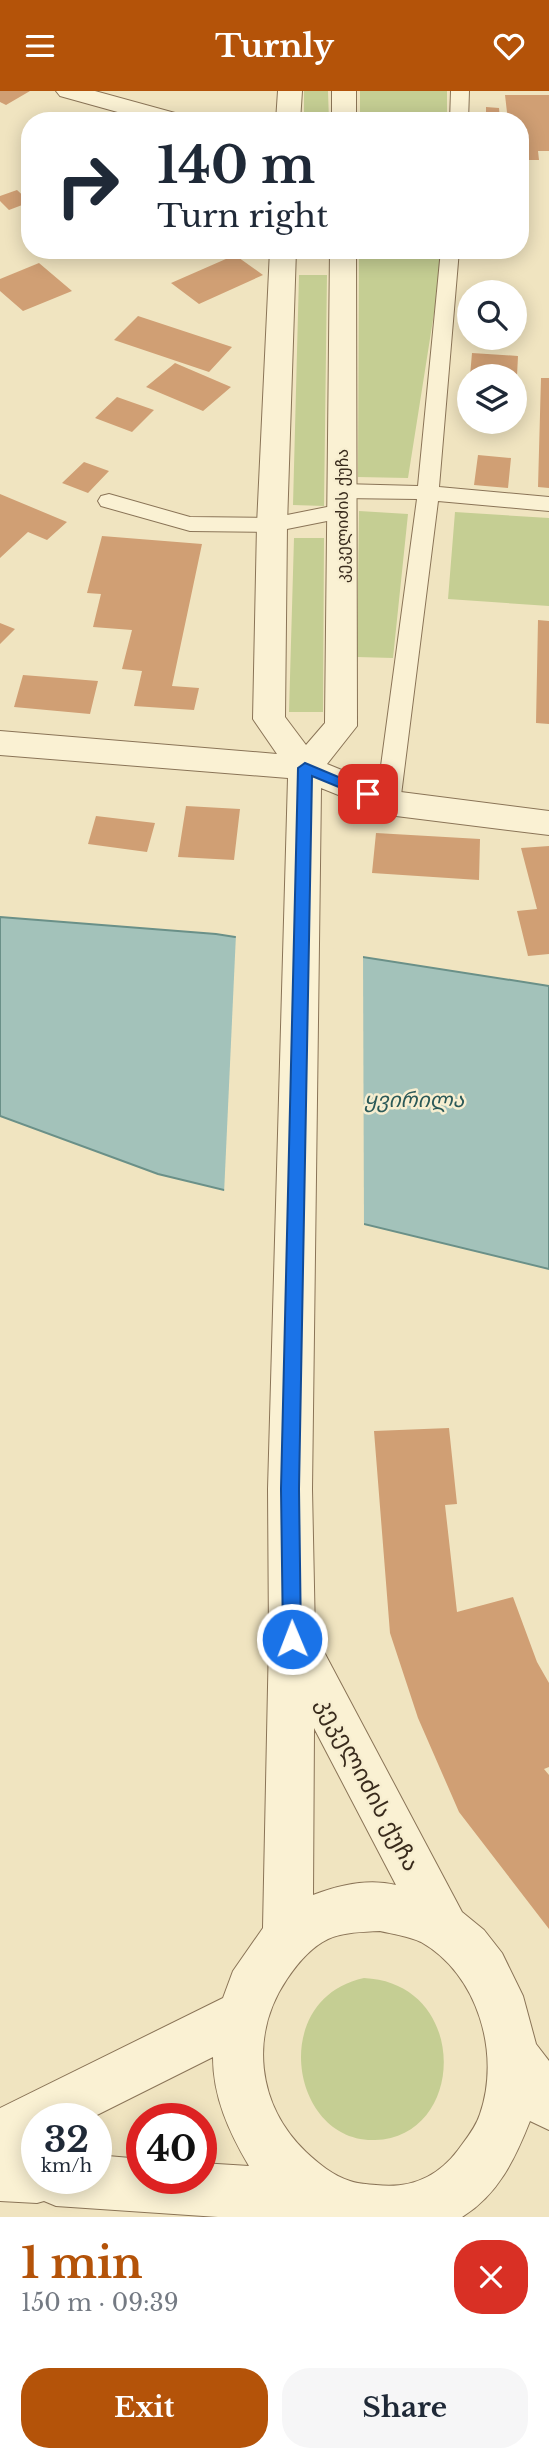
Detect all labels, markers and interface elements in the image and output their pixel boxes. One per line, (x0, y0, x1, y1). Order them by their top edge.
text: Turnly (215, 26, 334, 66)
icon: menu (21, 27, 59, 65)
icon: heart (490, 27, 528, 65)
text: 140 m (157, 135, 315, 196)
icon: right (42, 140, 133, 231)
text: Turn right (157, 196, 328, 236)
map controls (457, 280, 527, 434)
button: search (457, 280, 527, 350)
button: layers (457, 364, 527, 434)
street label: კეკელიძის ქუჩა (332, 449, 353, 583)
pin (338, 764, 398, 824)
icon: arrive (349, 775, 387, 813)
water label: ყვირილა (364, 1087, 464, 1113)
position arrow (255, 1602, 329, 1676)
street label: კეკელიძის ქუჩა (310, 1692, 426, 1876)
speed limit sign: 40 (126, 2103, 217, 2194)
text: 32 (44, 2118, 89, 2161)
text: km/h (41, 2155, 92, 2177)
text: 1 min (21, 2237, 143, 2289)
button: close (454, 2240, 528, 2314)
text: 150 m · 09:39 (21, 2289, 179, 2317)
button: Exit (21, 2368, 268, 2448)
button: Share (282, 2368, 528, 2448)

